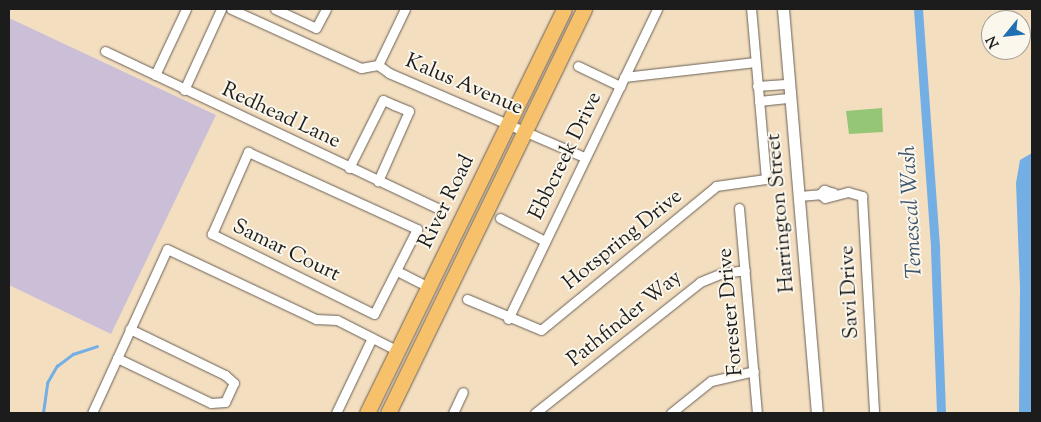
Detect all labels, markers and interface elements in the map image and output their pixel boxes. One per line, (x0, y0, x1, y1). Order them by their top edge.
north arrow (981, 10, 1031, 60)
text: N (982, 32, 1005, 51)
street label: Kalus Avenue (401, 49, 527, 121)
street label: Redhead Lane (218, 78, 344, 154)
street label: Ebbcreek Drive (524, 88, 608, 224)
street label: Harrington Street (761, 132, 801, 294)
water label: Temescal Wash (896, 145, 930, 279)
street label: River Road (414, 151, 480, 253)
street label: Hotspring Drive (558, 184, 688, 296)
street label: Samar Court (228, 214, 344, 288)
street label: Savi Drive (835, 244, 865, 340)
street label: Forester Drive (713, 247, 749, 377)
street label: Pathfinder Way (563, 265, 687, 373)

